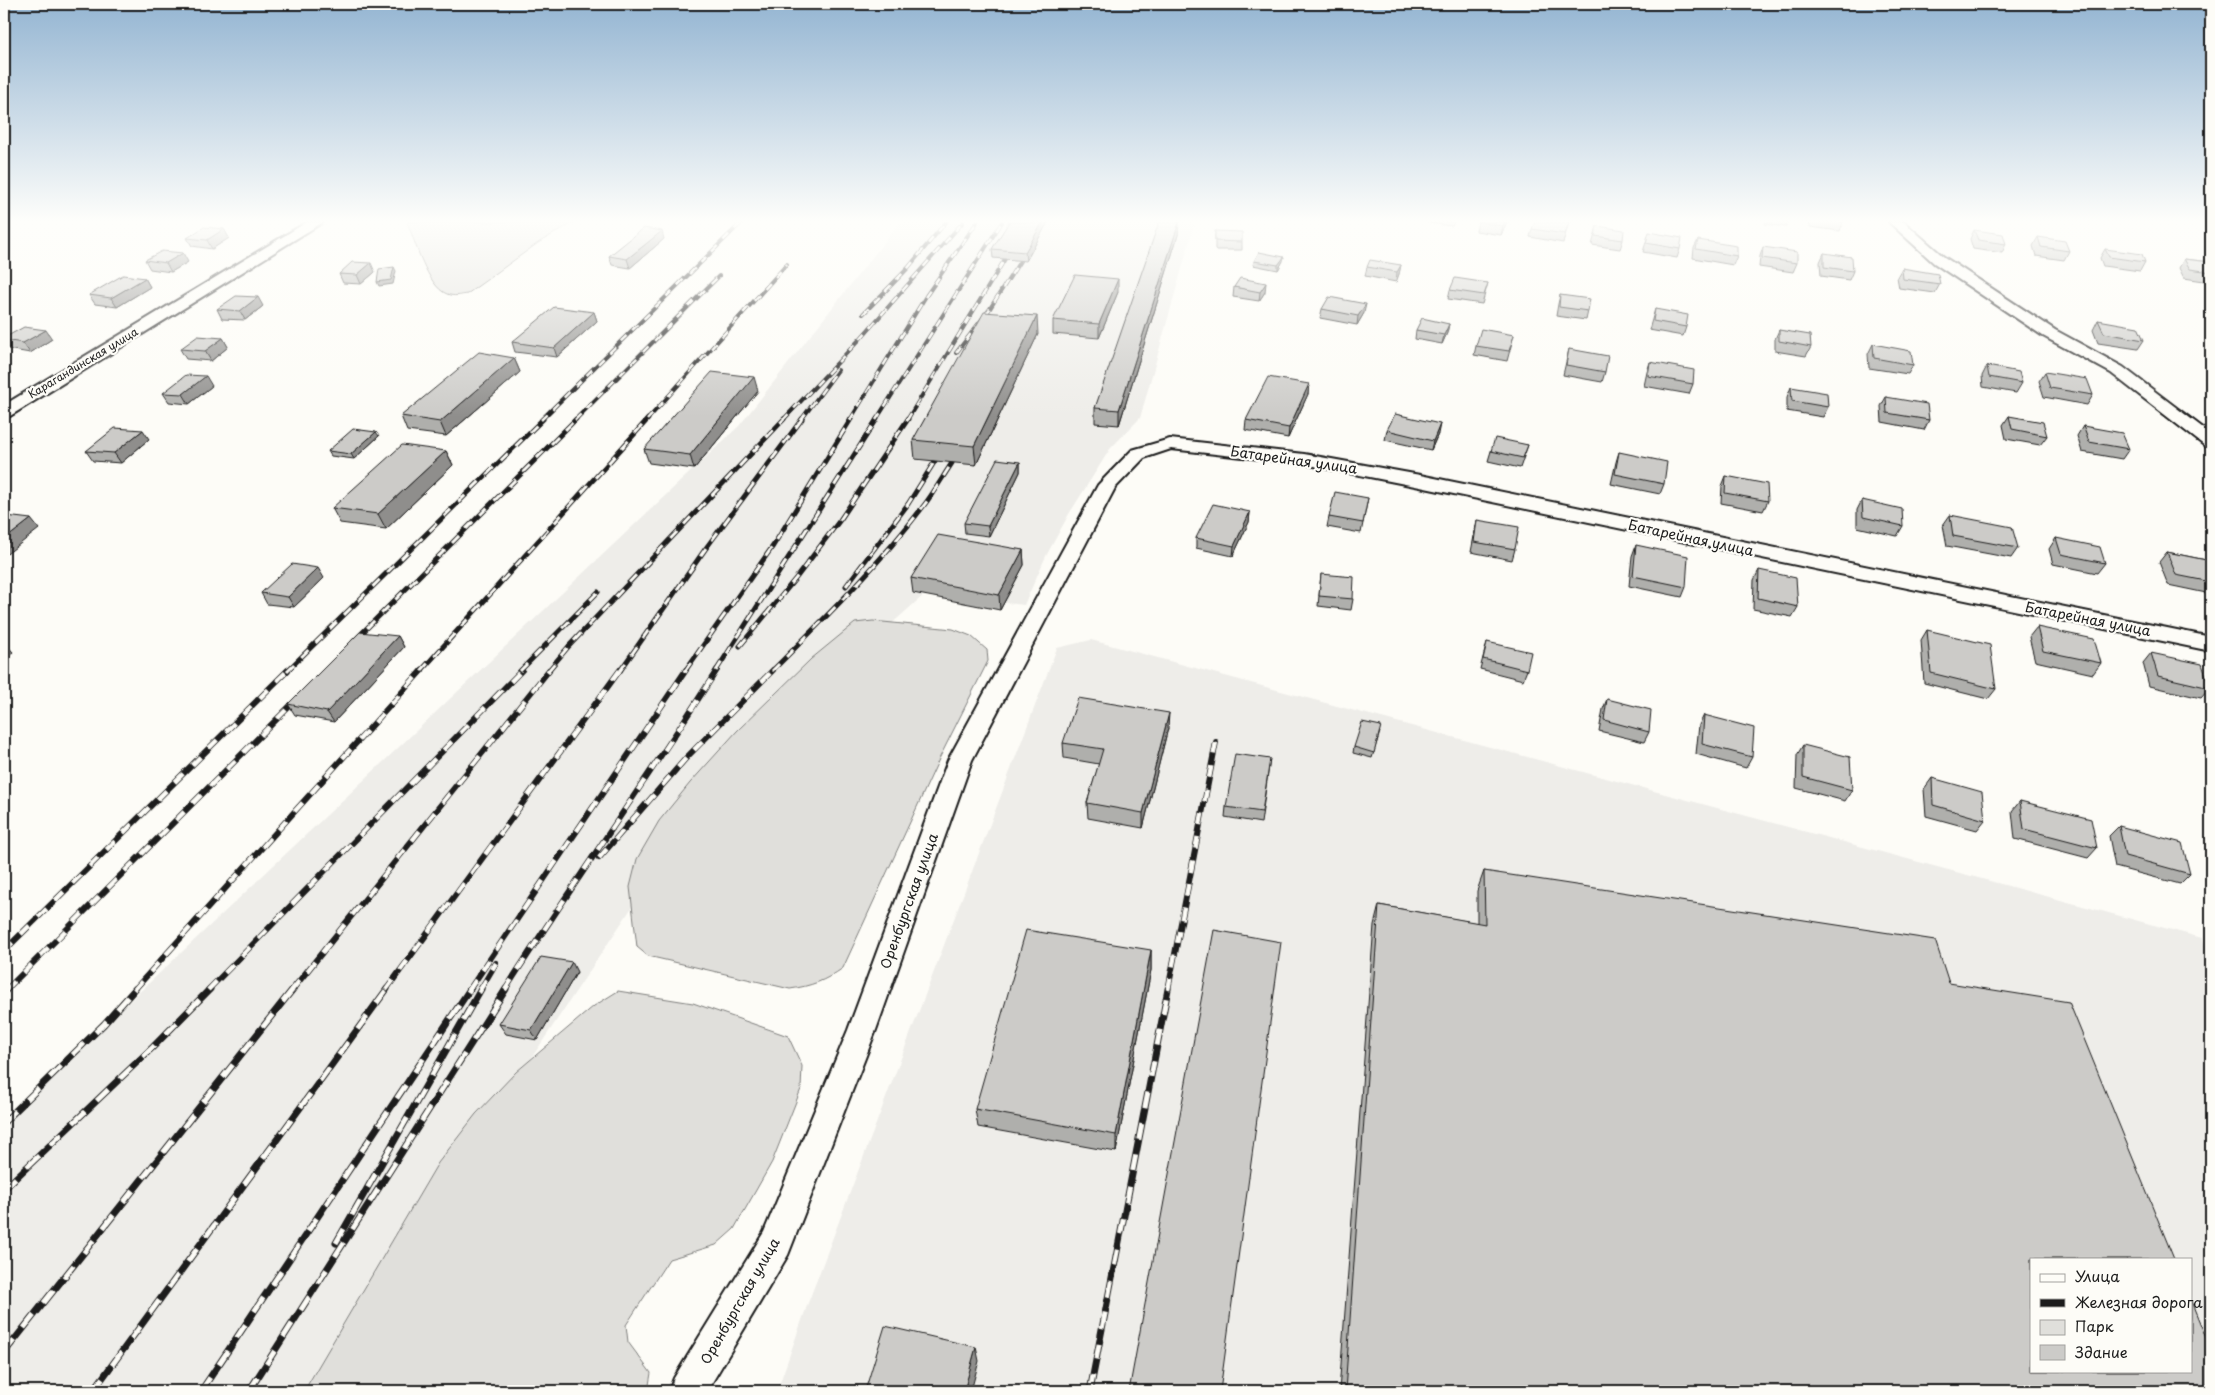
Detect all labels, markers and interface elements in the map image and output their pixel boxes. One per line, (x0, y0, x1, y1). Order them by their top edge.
street label: Карагандинская улица (24, 323, 141, 402)
street label: Батарейная улица (1229, 440, 1359, 479)
street label: Батарейная улица (1626, 514, 1756, 561)
street label: Батарейная улица (2023, 596, 2153, 641)
street label: Оренбургская улица (874, 830, 943, 972)
street label: Оренбургская улица (695, 1233, 785, 1368)
legend (2030, 1258, 2192, 1372)
text: Улица (2075, 1264, 2120, 1287)
text: Железная дорога (2075, 1290, 2203, 1313)
text: Парк (2075, 1314, 2114, 1337)
text: Здание (2075, 1340, 2128, 1363)

